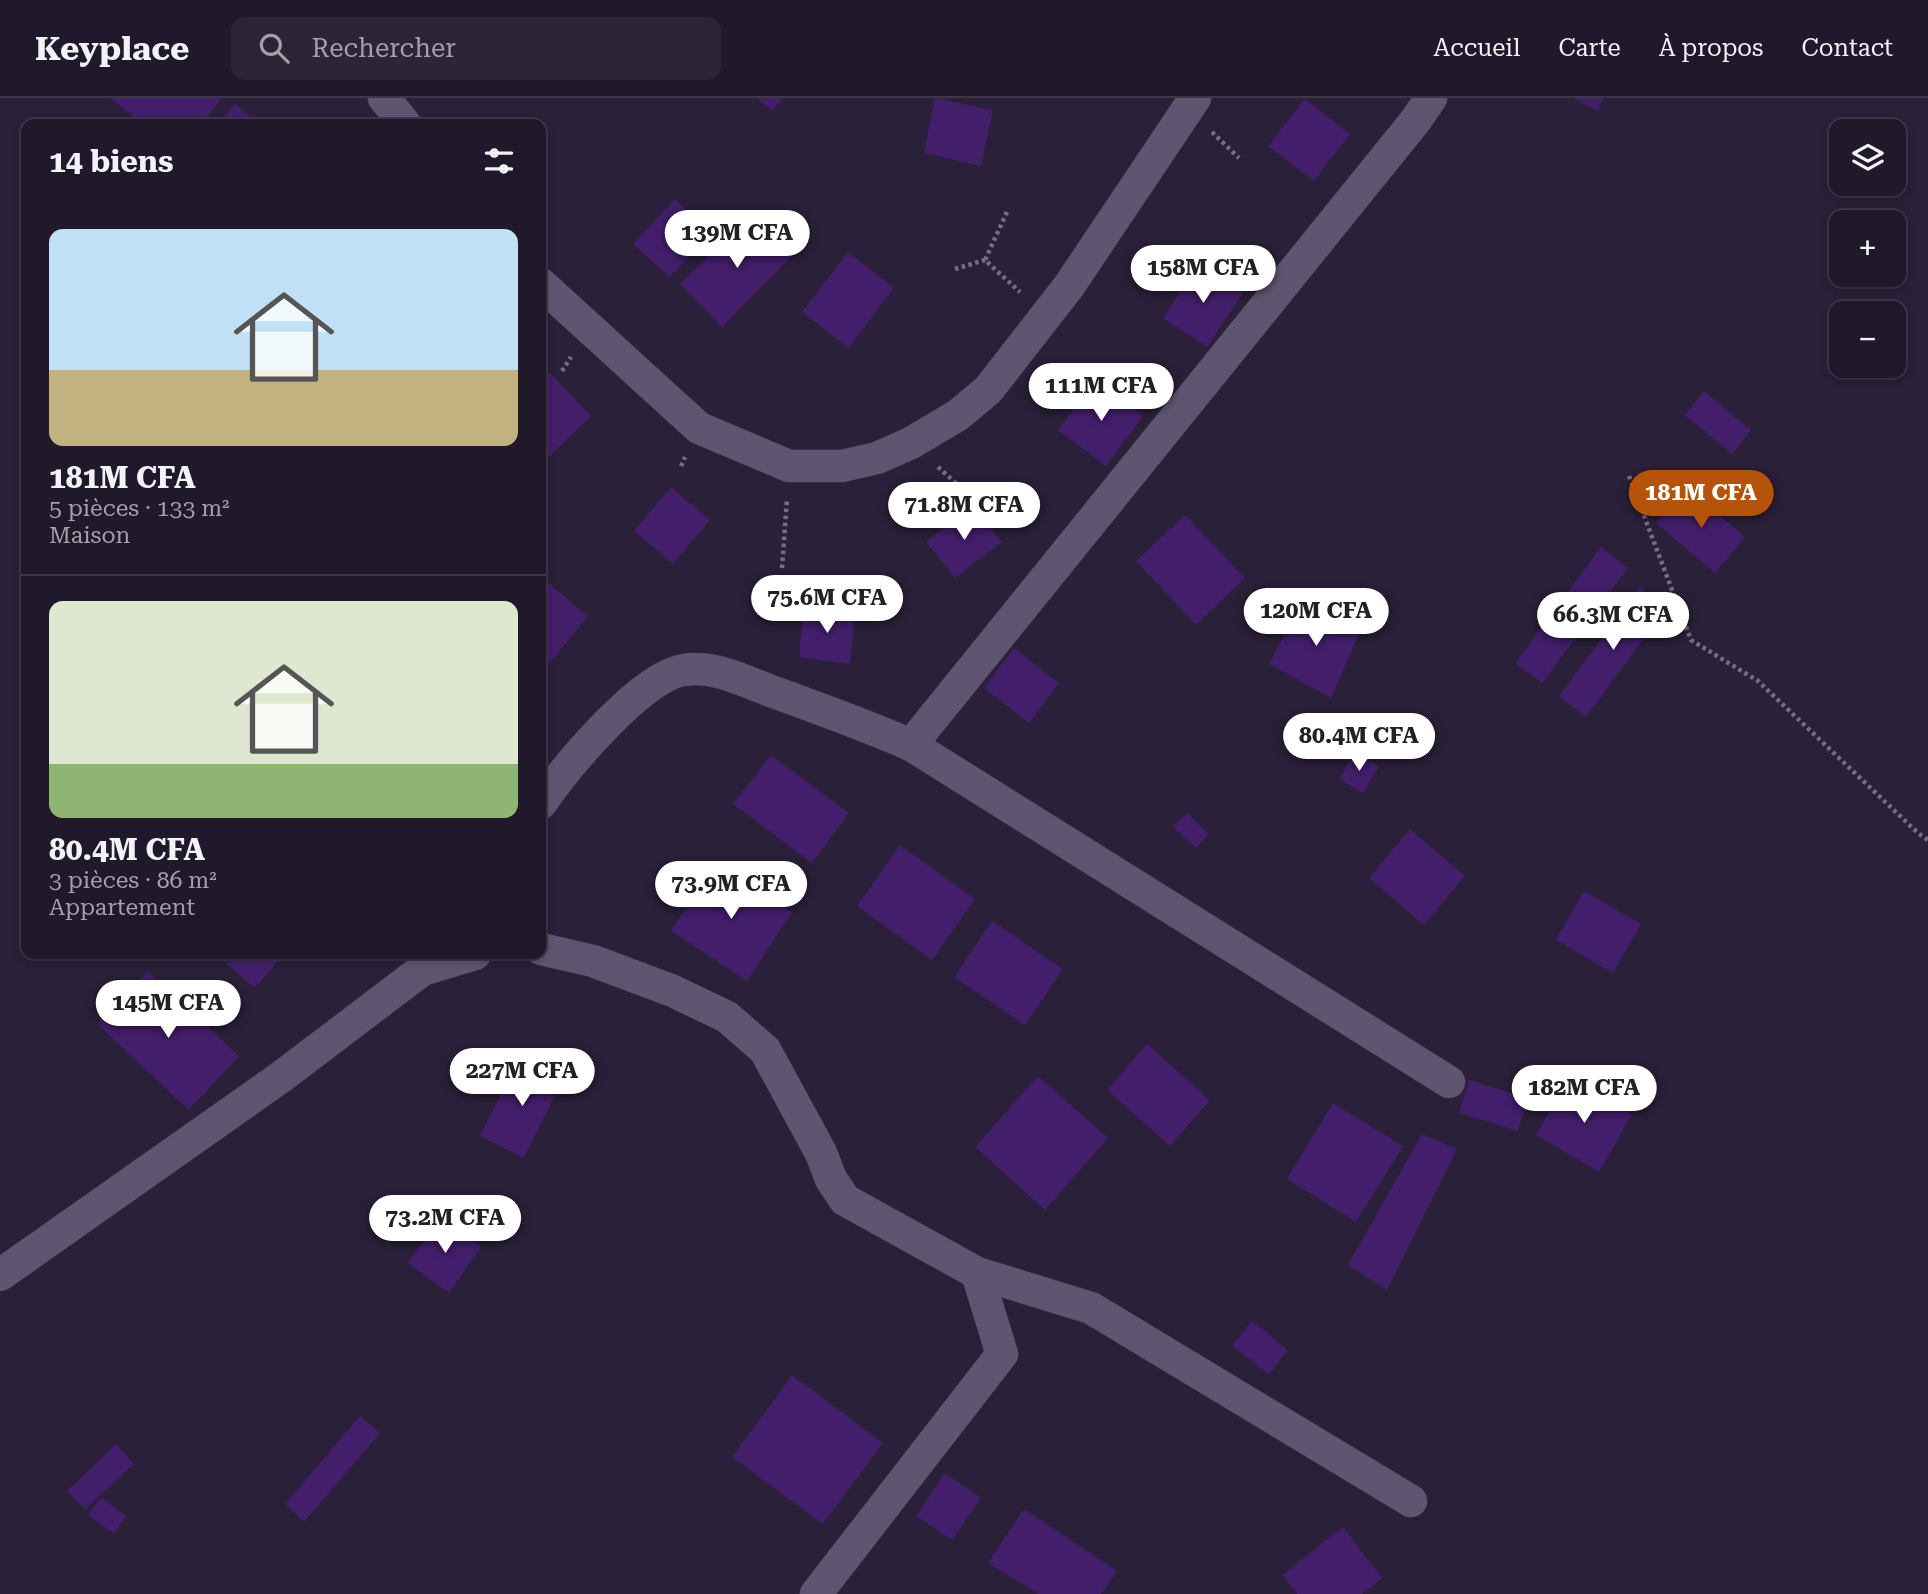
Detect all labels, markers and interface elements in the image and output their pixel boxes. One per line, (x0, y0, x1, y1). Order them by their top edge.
search box (231, 17, 721, 80)
text: Keyplace (35, 29, 189, 68)
icon: search (255, 29, 293, 67)
text: Rechercher (311, 33, 456, 63)
text: Accueil (1434, 34, 1520, 62)
text: Carte (1558, 34, 1621, 62)
text: À propos (1659, 34, 1763, 62)
text: Contact (1801, 34, 1893, 62)
map controls (1829, 119, 1906, 378)
button: layers (1829, 119, 1906, 196)
icon: filters (480, 142, 518, 180)
text: 14 biens (49, 144, 173, 179)
button: + (1829, 210, 1906, 287)
pin: 139M CFA (665, 211, 809, 270)
text: 139M CFA (681, 219, 793, 246)
pin: 158M CFA (1131, 246, 1275, 305)
text: 158M CFA (1147, 254, 1259, 281)
icon: home (221, 274, 347, 400)
button: − (1829, 301, 1906, 378)
pin: 111M CFA (1029, 364, 1173, 423)
text: 111M CFA (1045, 372, 1157, 399)
text: 181M CFA (49, 460, 196, 495)
pin: 181M CFA (1629, 470, 1773, 530)
text: 181M CFA (1645, 479, 1757, 506)
pin: 71.8M CFA (884, 482, 1044, 542)
text: 71.8M CFA (904, 491, 1024, 518)
text: 5 pièces · 133 m² (49, 495, 230, 522)
text: Maison (49, 522, 130, 549)
pin: 75.6M CFA (747, 575, 907, 635)
text: 75.6M CFA (767, 584, 887, 611)
pin: 120M CFA (1244, 588, 1388, 648)
pin: 66.3M CFA (1533, 592, 1693, 652)
text: 120M CFA (1260, 597, 1372, 624)
text: 66.3M CFA (1553, 601, 1673, 628)
icon: home (221, 646, 347, 772)
pin: 80.4M CFA (1279, 714, 1439, 773)
text: 80.4M CFA (1299, 722, 1419, 749)
text: 80.4M CFA (49, 832, 205, 867)
pin: 73.9M CFA (651, 862, 811, 921)
text: 3 pièces · 86 m² (49, 867, 217, 894)
text: 73.9M CFA (671, 870, 791, 897)
text: Appartement (49, 894, 195, 921)
pin: 145M CFA (96, 981, 240, 1040)
text: 145M CFA (112, 989, 224, 1016)
pin: 227M CFA (450, 1048, 594, 1108)
text: 227M CFA (466, 1057, 578, 1084)
pin: 182M CFA (1512, 1066, 1656, 1125)
text: 182M CFA (1528, 1074, 1640, 1101)
pin: 73.2M CFA (365, 1196, 525, 1255)
text: 73.2M CFA (385, 1204, 505, 1231)

